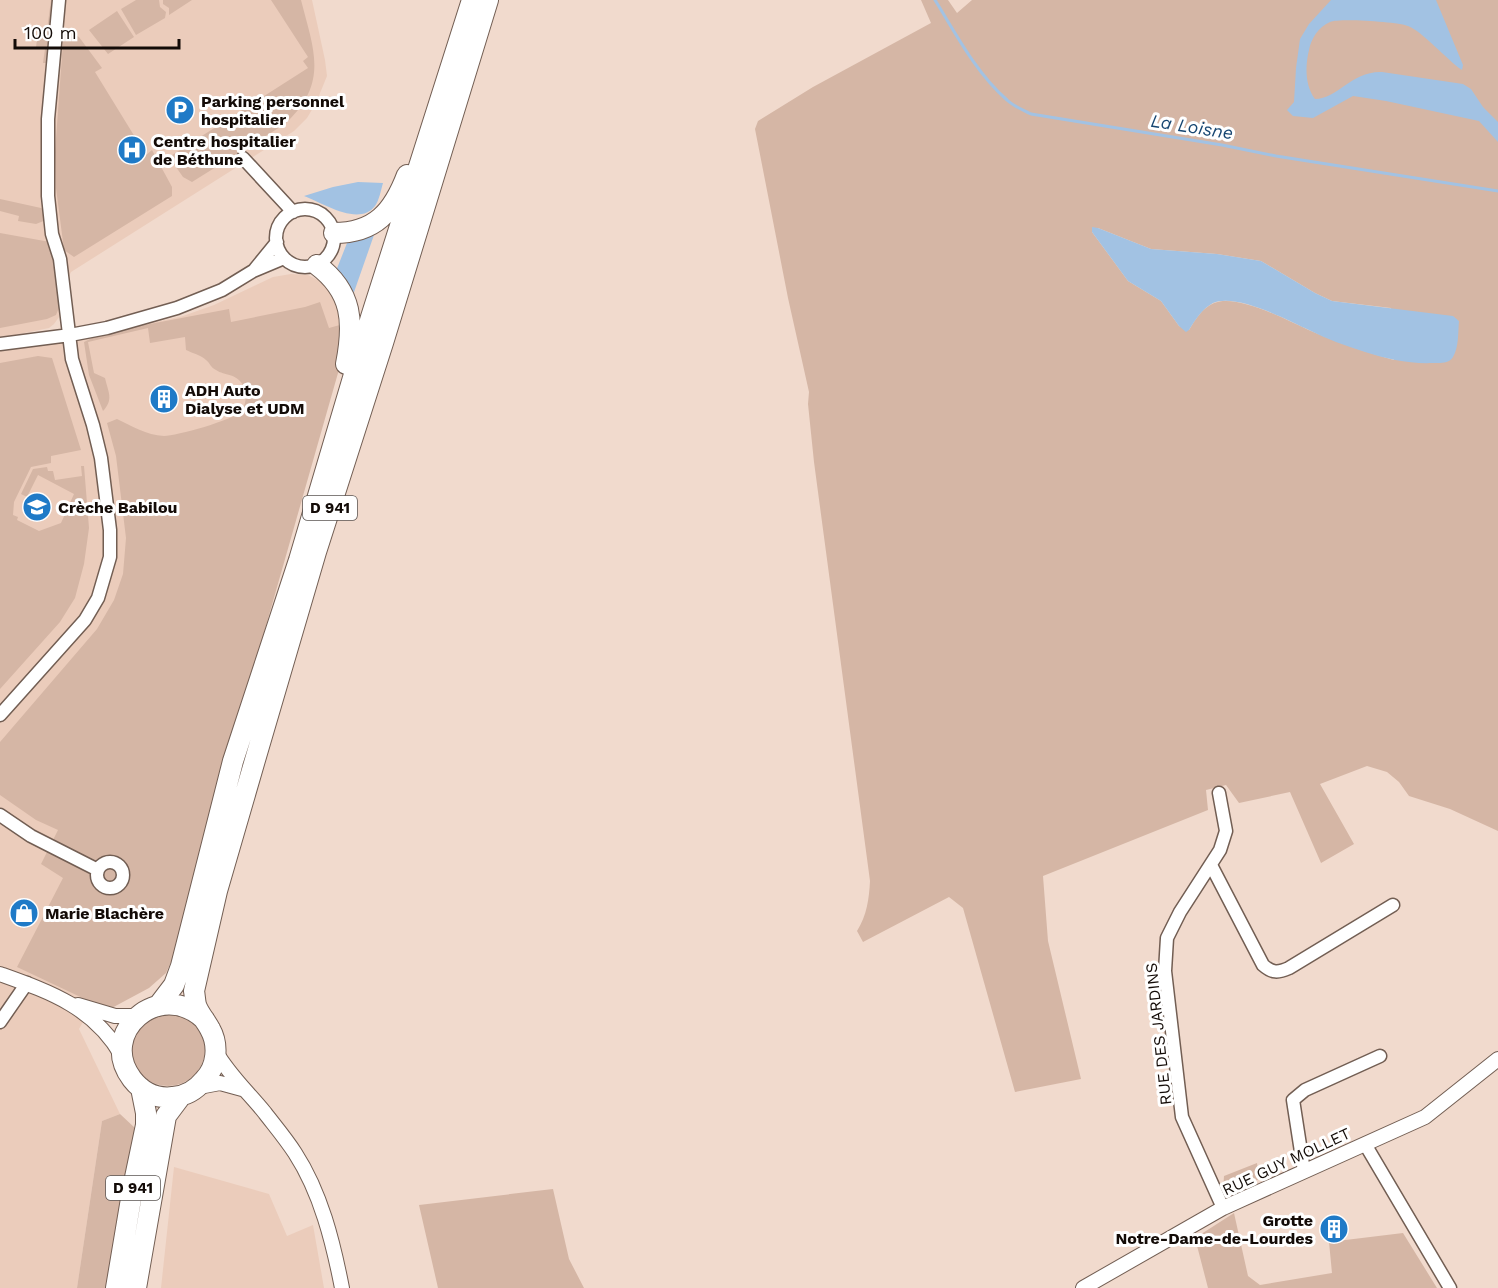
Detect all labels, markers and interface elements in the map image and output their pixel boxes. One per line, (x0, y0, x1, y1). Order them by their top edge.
scale bar (15, 12, 178, 50)
text: 100 m (24, 22, 77, 43)
place label: Parking personnel hospitalier (201, 92, 345, 129)
parking icon: Parking personnel hospitalier (164, 94, 196, 126)
water label: La Loisne (1149, 110, 1235, 143)
place label: Centre hospitalier de Béthune (153, 132, 296, 169)
hospital icon: Centre hospitalier de Béthune (116, 134, 148, 166)
place label: ADH Auto Dialyse et UDM (185, 381, 305, 418)
building icon: ADH Auto Dialyse et UDM (148, 383, 180, 415)
school or university icon: Crèche Babilou (21, 491, 53, 523)
road number: D 941 (303, 496, 357, 520)
place label: Crèche Babilou (58, 498, 177, 517)
shop icon: Marie Blachère (8, 897, 40, 929)
place label: Marie Blachère (45, 904, 164, 923)
street label: RUE DES JARDINS (1142, 962, 1175, 1106)
street label: RUE GUY MOLLET (1219, 1123, 1354, 1199)
road number: D 941 (106, 1176, 160, 1200)
place label: Grotte Notre-Dame-de-Lourdes (1115, 1211, 1313, 1248)
building icon: Grotte Notre-Dame-de-Lourdes (1318, 1213, 1350, 1245)

